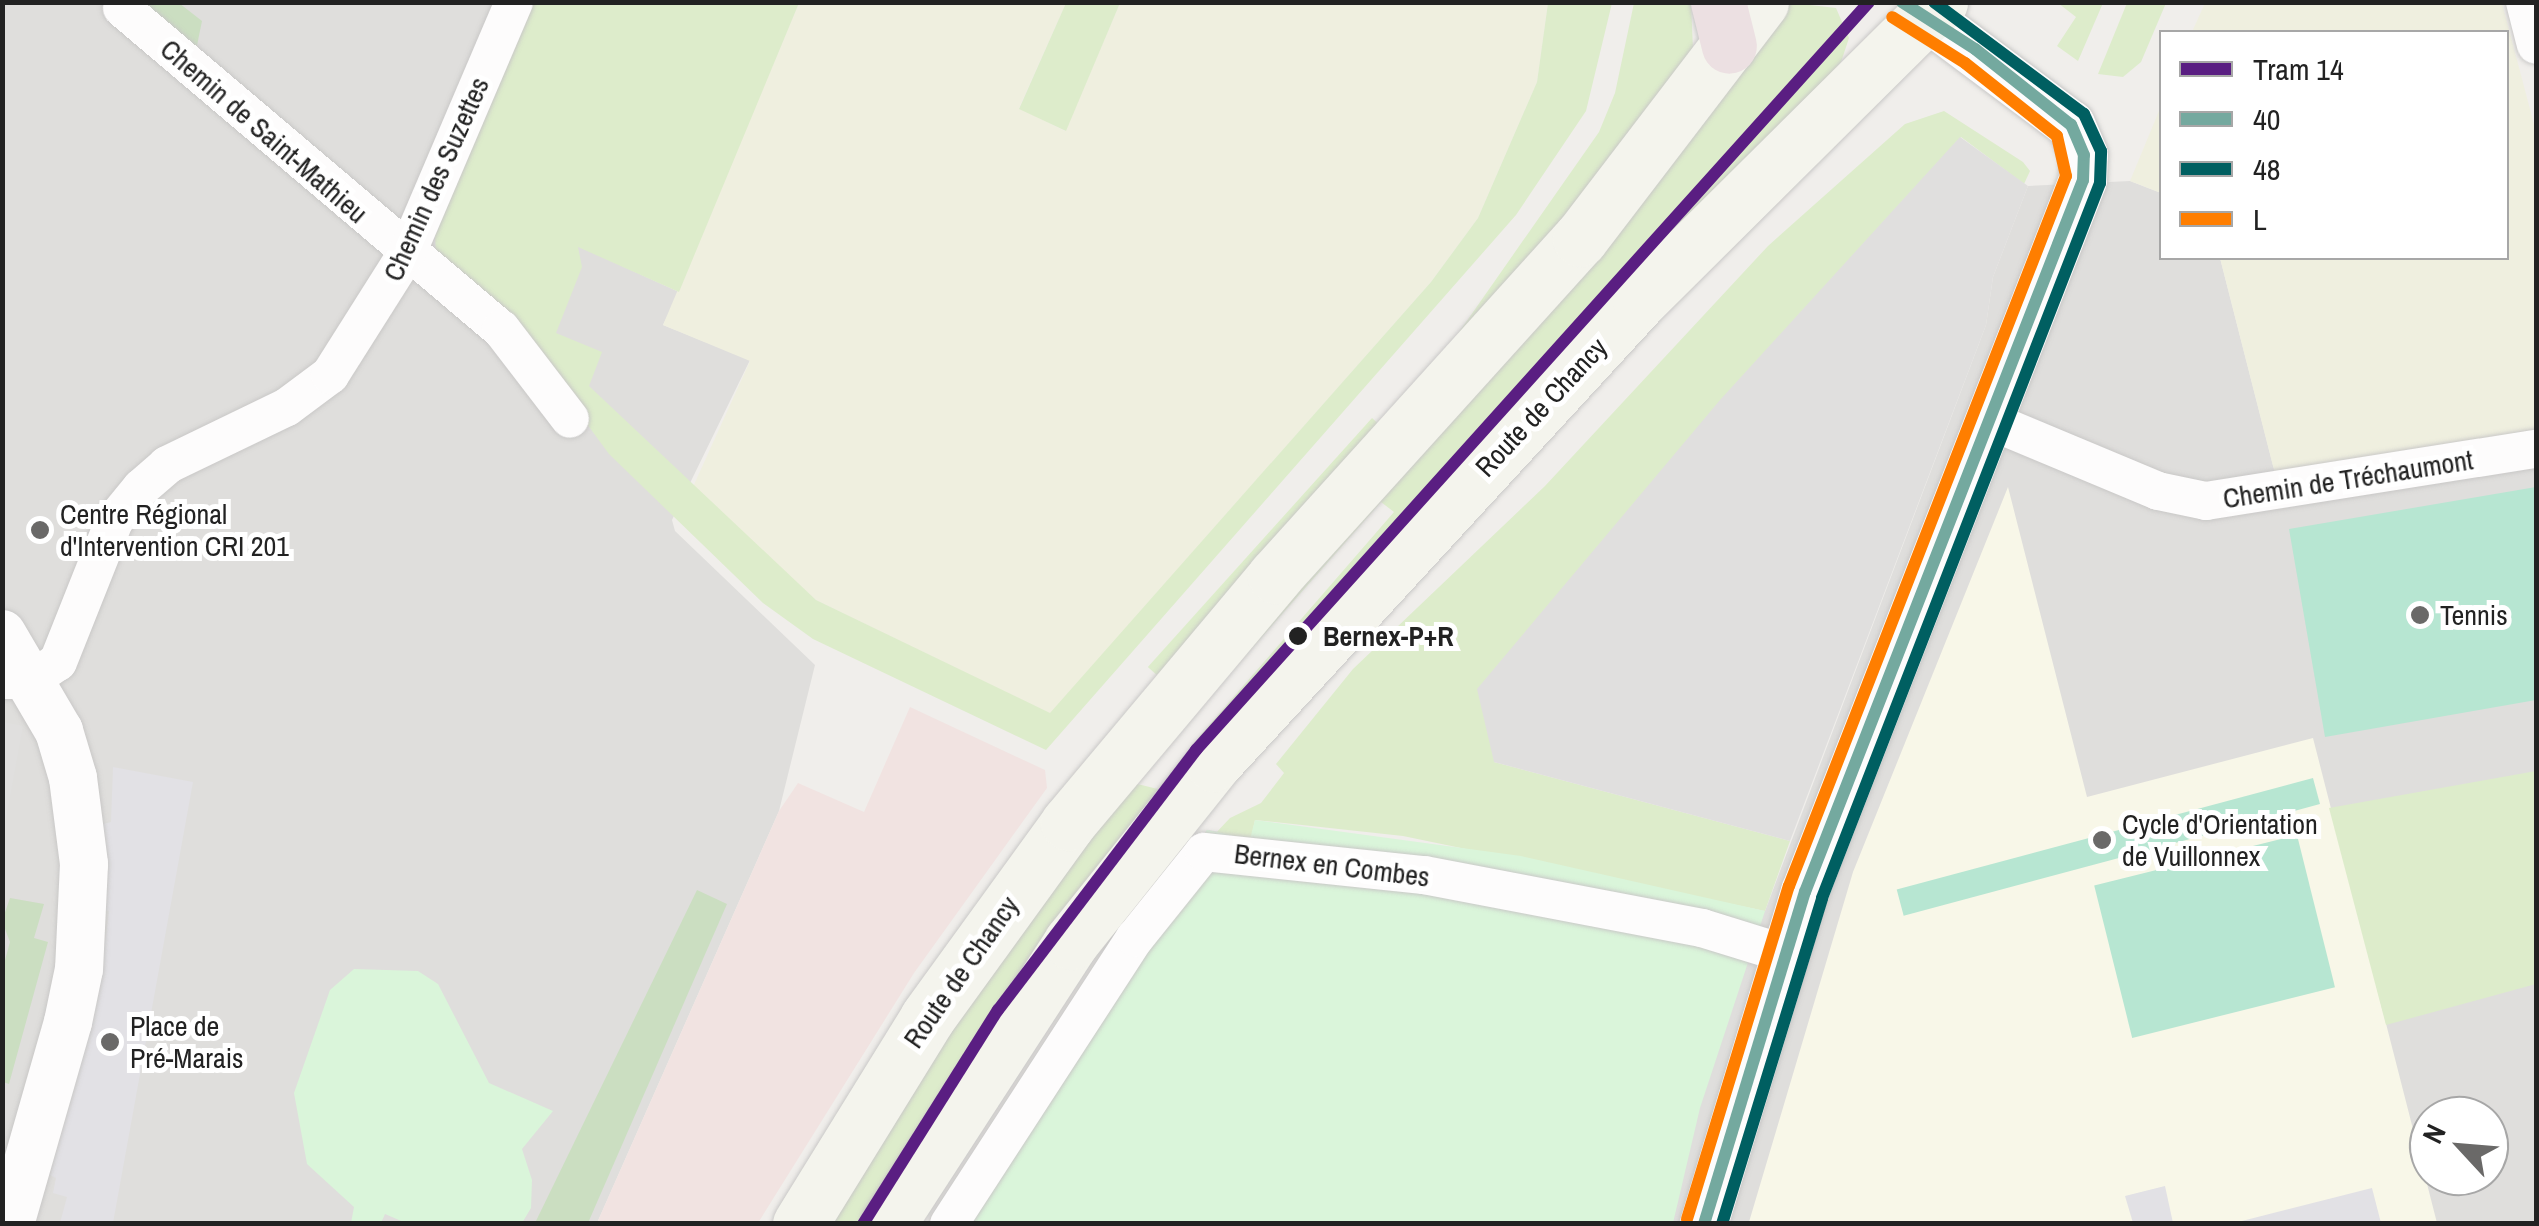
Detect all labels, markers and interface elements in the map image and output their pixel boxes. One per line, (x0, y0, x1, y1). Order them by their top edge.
legend (2159, 30, 2509, 260)
street label: Chemin de Saint-Mathieu (154, 32, 374, 230)
text: Tram 14 (2253, 49, 2344, 89)
street label: Chemin des Suzettes (376, 72, 496, 286)
text: 40 (2253, 99, 2280, 139)
text: 48 (2253, 149, 2280, 189)
text: L (2253, 199, 2267, 239)
street label: Route de Chancy (1468, 331, 1614, 483)
street label: Chemin de Tréchaumont (2220, 443, 2476, 515)
place label: Centre Régional d'Intervention CRI 201 (60, 497, 289, 563)
marker: Centre Régional d'Intervention CRI 201 (29, 519, 51, 541)
place label: Tennis (2440, 598, 2508, 632)
marker: Tennis (2409, 604, 2431, 626)
place label: Bernex-P+R (1323, 619, 1454, 653)
marker: Bernex-P+R (1282, 620, 1314, 652)
place label: Cycle d'Orientation de Vuillonnex (2122, 807, 2318, 873)
marker: Cycle d'Orientation de Vuillonnex (2091, 829, 2113, 851)
street label: Bernex en Combes (1232, 836, 1432, 894)
street label: Route de Chancy (896, 890, 1026, 1054)
place label: Place de Pré-Marais (130, 1009, 244, 1075)
marker: Place de Pré-Marais (99, 1031, 121, 1053)
north arrow (2409, 1096, 2509, 1196)
text: N (2413, 1118, 2455, 1150)

